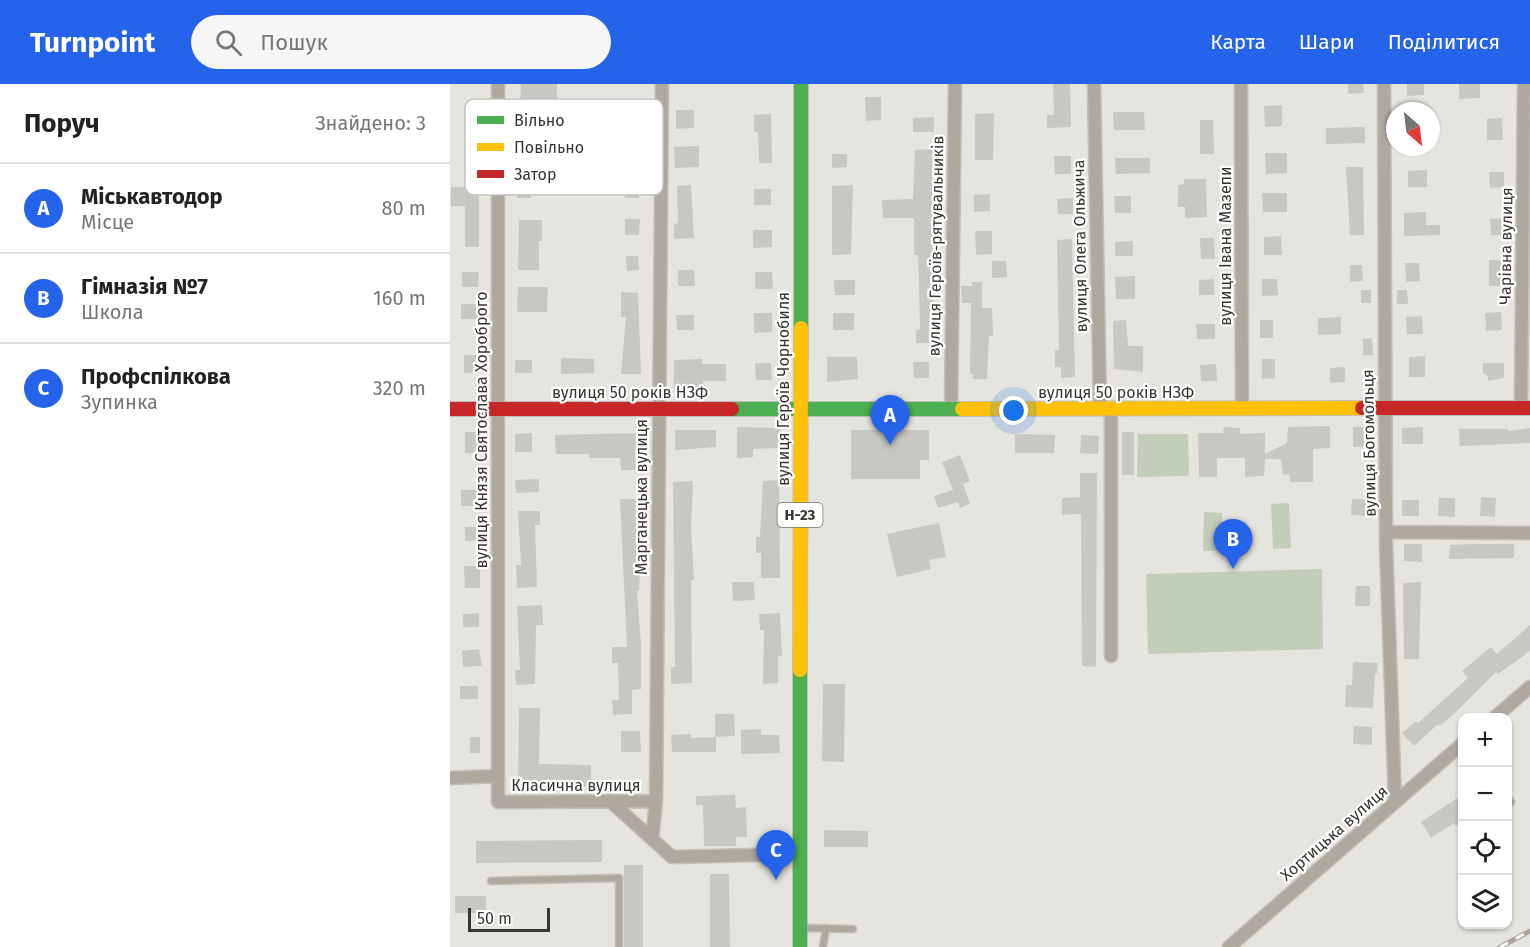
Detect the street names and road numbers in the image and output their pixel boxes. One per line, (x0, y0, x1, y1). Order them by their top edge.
street label: вулиця Героїв-рятувальників (925, 135, 947, 357)
street label: вулиця Олега Ольжича (1069, 159, 1091, 333)
street label: вулиця Івана Мазепи (1216, 166, 1235, 326)
street label: Чарівна вулиця (1495, 187, 1517, 305)
street label: вулиця Князя Святослава Хороброго (472, 291, 491, 569)
street label: вулиця Героїв Чорнобиля (774, 292, 793, 486)
street label: вулиця Богомольця (1358, 369, 1380, 517)
street label: вулиця 50 років НЗФ (552, 383, 708, 402)
street label: вулиця 50 років НЗФ (1038, 383, 1194, 402)
street label: Марганецька вулиця (632, 419, 651, 575)
road number: Н-23 (778, 503, 822, 527)
street label: Класична вулиця (511, 776, 641, 795)
street label: Хортицька вулиця (1277, 781, 1391, 885)

